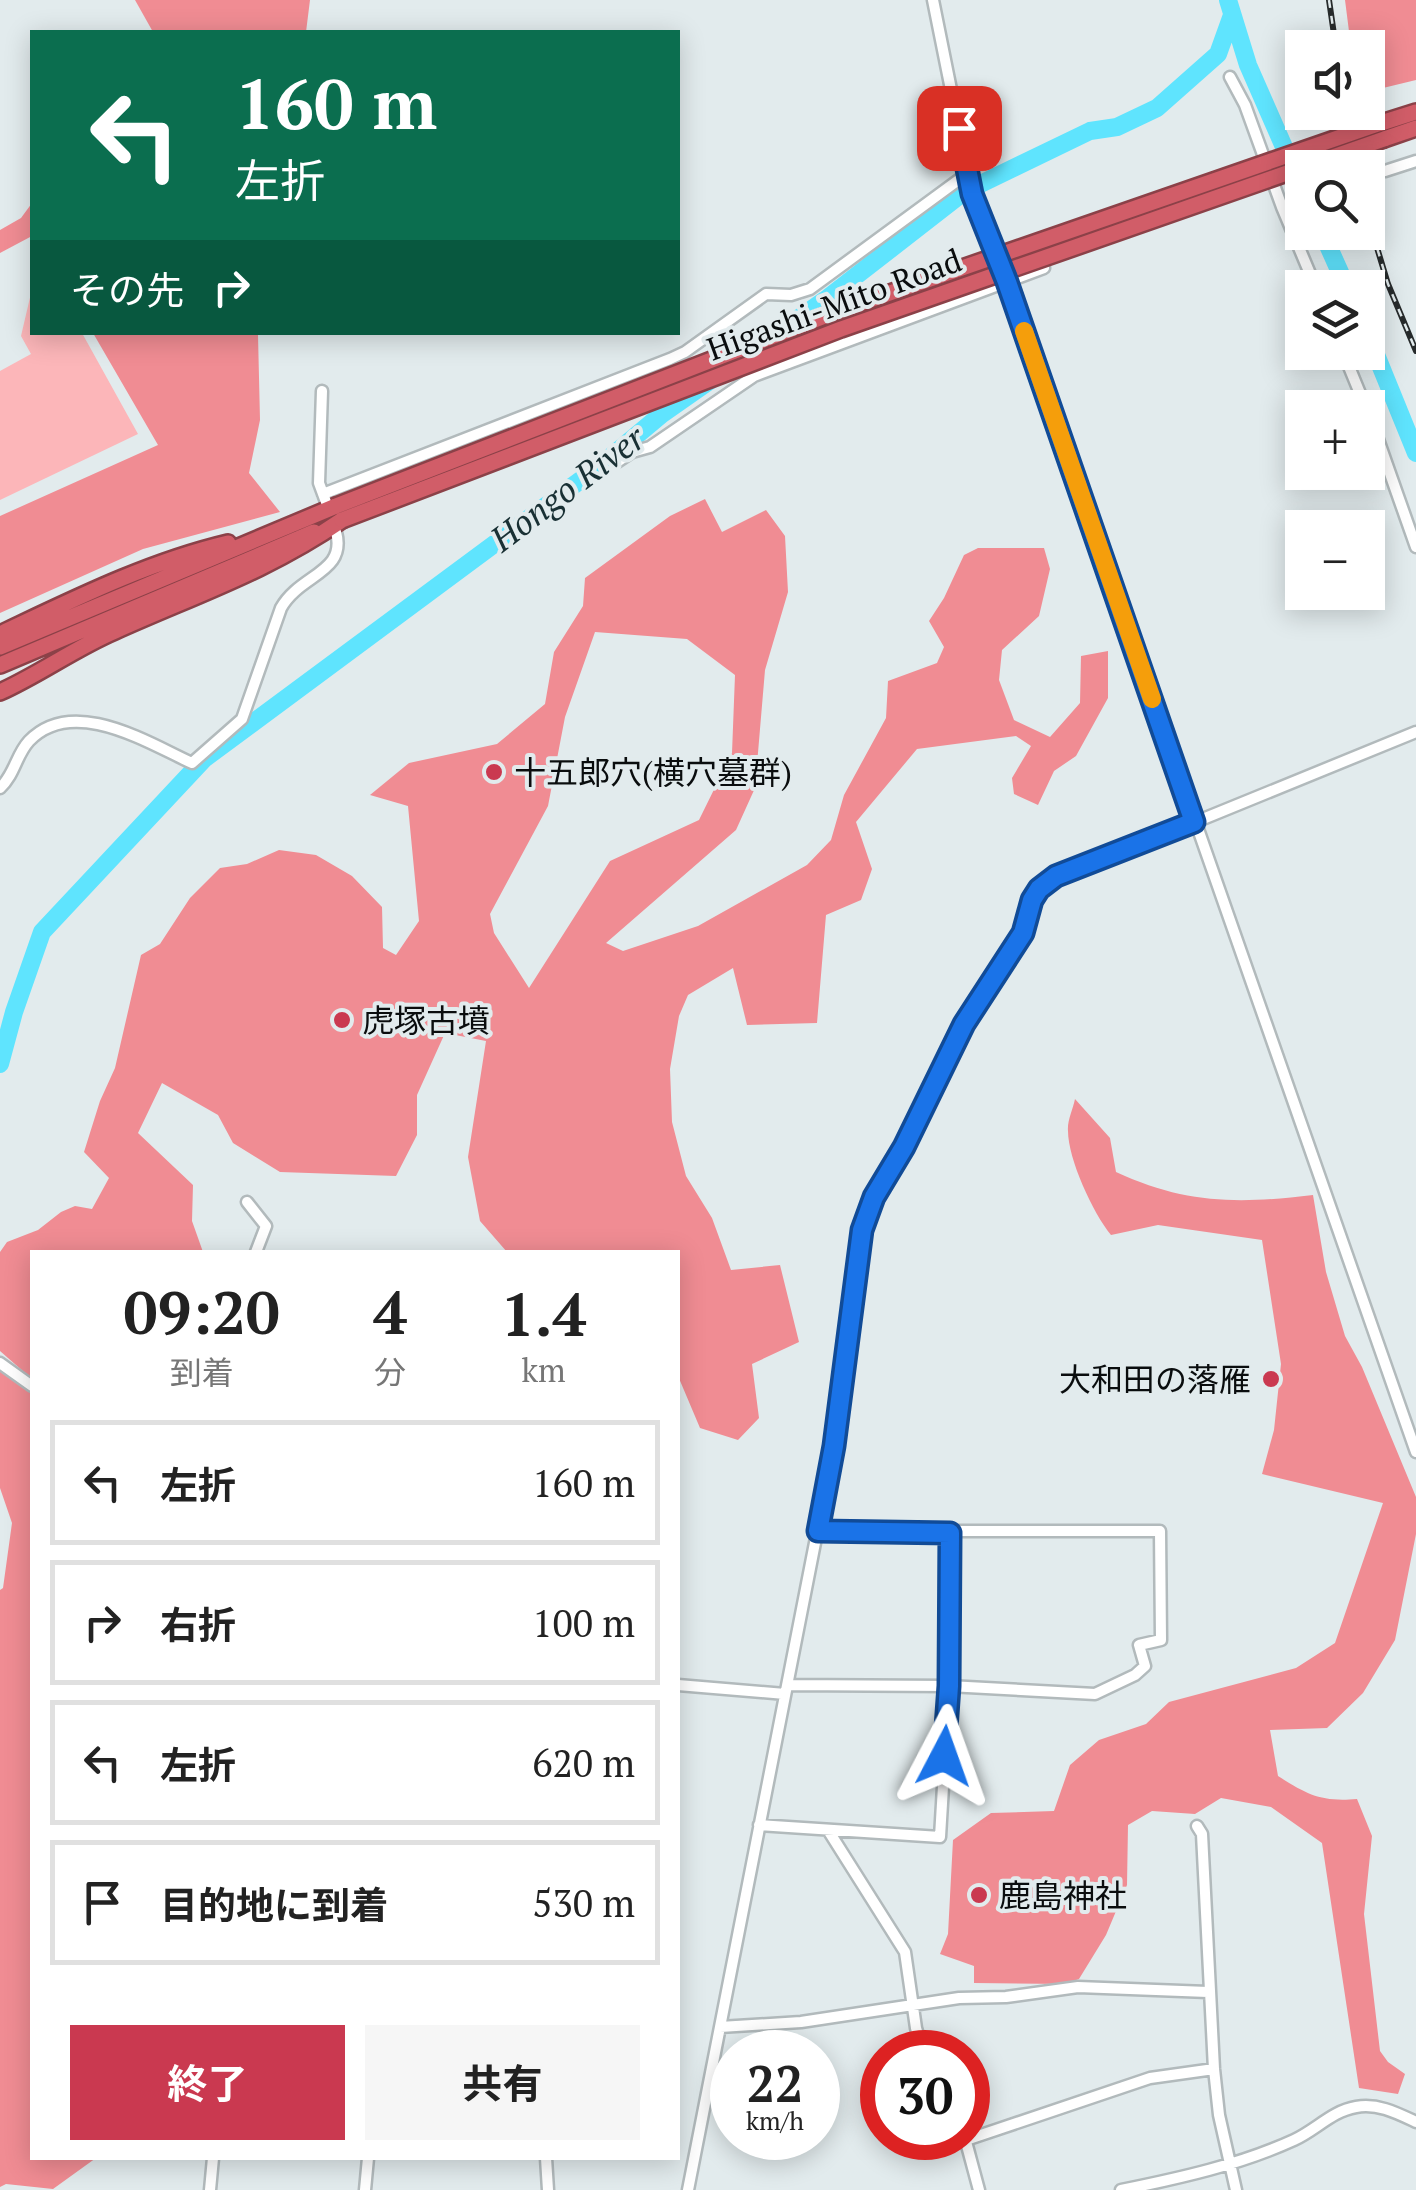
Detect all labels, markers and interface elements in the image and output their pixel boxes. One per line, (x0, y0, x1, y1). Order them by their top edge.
map controls (1285, 30, 1385, 610)
button: sound (1285, 30, 1385, 130)
text: 160 m (235, 56, 437, 149)
icon: left (70, 70, 200, 200)
pin (917, 86, 1002, 171)
icon: arrive (932, 101, 987, 156)
text: 左折 (235, 150, 325, 210)
button: search (1285, 150, 1385, 250)
street label: Higashi-Mito Road (701, 238, 967, 370)
icon: right (204, 260, 259, 315)
text: その先 (70, 265, 184, 315)
button: layers (1285, 270, 1385, 370)
button: + (1285, 390, 1385, 490)
water label: Hongo River (480, 414, 655, 562)
button: − (1285, 510, 1385, 610)
place label: 十五郎穴(横穴墓群) (514, 751, 792, 793)
marker: 十五郎穴(横穴墓群) (483, 761, 505, 783)
place label: 虎塚古墳 (362, 999, 490, 1041)
marker: 虎塚古墳 (331, 1009, 353, 1031)
text: 09:20 (124, 1272, 280, 1351)
text: 4 (373, 1272, 407, 1351)
text: 1.4 (501, 1274, 586, 1353)
text: km (522, 1349, 566, 1391)
text: 到着 (170, 1351, 234, 1393)
text: 分 (374, 1351, 406, 1393)
place label: 大和田の落雁 (1059, 1358, 1251, 1400)
marker: 大和田の落雁 (1260, 1368, 1282, 1390)
icon: left (75, 1455, 130, 1510)
text: 160 m (532, 1458, 635, 1508)
text: 左折 (160, 1460, 236, 1510)
icon: right (75, 1595, 130, 1650)
text: 100 m (532, 1598, 635, 1648)
text: 右折 (160, 1600, 236, 1650)
position arrow (892, 1704, 996, 1808)
icon: left (75, 1735, 130, 1790)
text: 620 m (532, 1738, 635, 1788)
text: 左折 (160, 1740, 236, 1790)
place label: 鹿島神社 (999, 1874, 1127, 1916)
icon: arrive (75, 1875, 130, 1930)
text: 530 m (532, 1878, 635, 1928)
text: 目的地に到着 (160, 1880, 388, 1930)
marker: 鹿島神社 (968, 1884, 990, 1906)
button: 終了 (70, 2025, 345, 2140)
button: 共有 (365, 2025, 640, 2140)
speed limit sign: 30 (860, 2030, 990, 2160)
text: 22 (747, 2050, 803, 2116)
text: km/h (746, 2104, 804, 2137)

